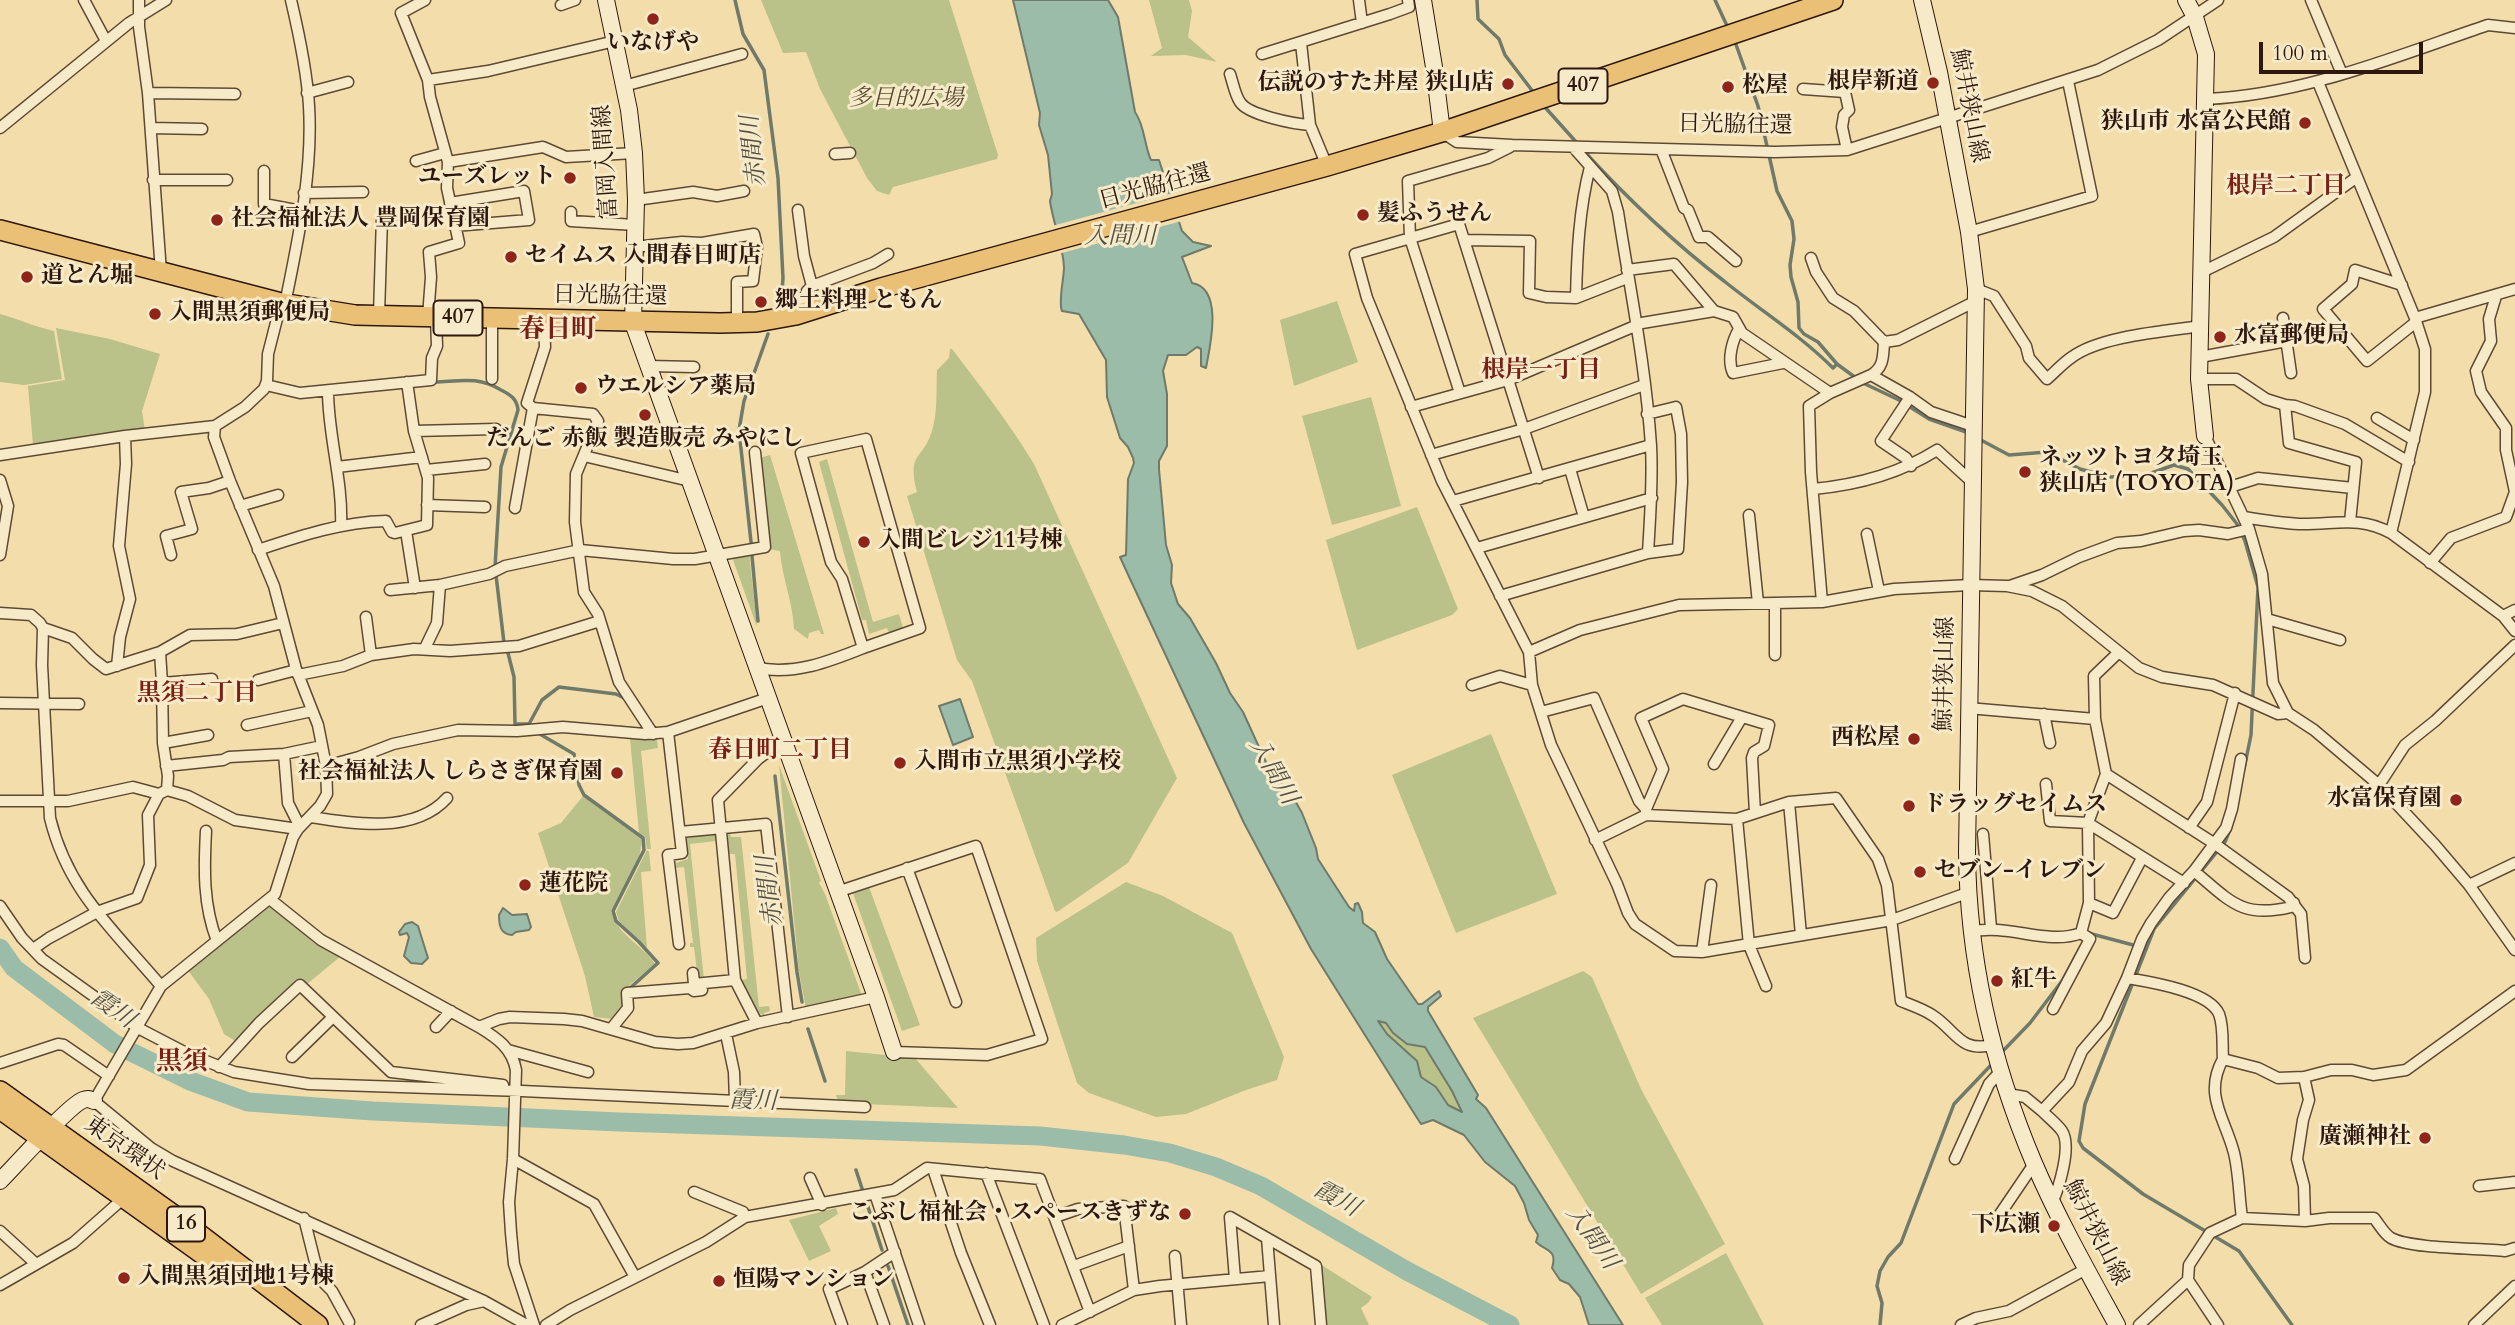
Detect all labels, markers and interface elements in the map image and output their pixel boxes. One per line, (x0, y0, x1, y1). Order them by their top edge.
marker: いなげや (645, 11, 661, 27)
scale bar (2263, 28, 2428, 72)
place label: いなげや (607, 30, 699, 58)
text: 100 m (2272, 39, 2328, 68)
street label: 鯨井狭山線 (1943, 47, 1993, 165)
road number: 407 (1558, 68, 1608, 104)
place label: 根岸新道 (1827, 69, 1919, 97)
place label: 伝説のすた丼屋 狭山店 (1258, 70, 1494, 98)
place label: 松屋 (1742, 73, 1788, 101)
marker: 根岸新道 (1925, 75, 1941, 91)
marker: 伝説のすた丼屋 狭山店 (1500, 76, 1516, 92)
marker: 松屋 (1720, 79, 1736, 95)
park label: 多目的広場 (849, 86, 963, 114)
street label: 富岡入間線 (589, 104, 625, 220)
place label: 狭山市 水富公民館 (2101, 109, 2291, 137)
street label: 日光脇往還 (1677, 111, 1793, 141)
water label: 赤間川 (737, 114, 773, 188)
marker: 狭山市 水富公民館 (2297, 115, 2313, 131)
street label: 日光脇往還 (1096, 160, 1214, 216)
place label: ユーズレット (418, 164, 556, 192)
marker: ユーズレット (562, 170, 578, 186)
district label: 根岸二丁目 (2226, 173, 2346, 201)
place label: 髪ふうせん (1377, 201, 1492, 229)
place label: 社会福祉法人 豊岡保育園 (231, 206, 490, 234)
marker: 髪ふうせん (1355, 207, 1371, 223)
marker: 社会福祉法人 豊岡保育園 (209, 212, 225, 228)
water label: 入間川 (1084, 223, 1156, 251)
place label: セイムス 入間春日町店 (525, 243, 761, 271)
marker: セイムス 入間春日町店 (503, 249, 519, 265)
place label: 道とん堀 (41, 263, 133, 291)
marker: 道とん堀 (19, 269, 35, 285)
street label: 日光脇往還 (552, 282, 668, 312)
place label: 郷土料理 ともん (775, 288, 942, 316)
marker: 郷土料理 ともん (753, 294, 769, 310)
place label: 入間黒須郵便局 (169, 300, 330, 328)
road number: 407 (434, 300, 482, 336)
marker: 入間黒須郵便局 (147, 306, 163, 322)
district label: 春日町 (519, 315, 597, 347)
place label: 水富郵便局 (2234, 323, 2349, 351)
marker: 水富郵便局 (2212, 329, 2228, 345)
district label: 根岸一丁目 (1481, 357, 1601, 385)
place label: ウエルシア薬局 (595, 374, 756, 402)
marker: ウエルシア薬局 (573, 380, 589, 396)
marker: だんご 赤飯 製造販売 みやにし (637, 407, 653, 423)
place label: だんご 赤飯 製造販売 みやにし (486, 426, 804, 454)
place label: ネッツトヨタ埼玉 狭山店 (TOYOTA) (2039, 445, 2234, 499)
marker: ネッツトヨタ埼玉 狭山店 (TOYOTA) (2017, 464, 2033, 480)
place label: 入間ビレジ11号棟 (878, 528, 1063, 556)
marker: 入間ビレジ11号棟 (856, 534, 872, 550)
street label: 鯨井狭山線 (1931, 616, 1961, 732)
district label: 黒須二丁目 (137, 680, 257, 708)
place label: 西松屋 (1831, 725, 1900, 753)
marker: 西松屋 (1906, 731, 1922, 747)
water label: 入間川 (1242, 734, 1302, 810)
district label: 春日町二丁目 (708, 737, 852, 765)
place label: 入間市立黒須小学校 (914, 749, 1121, 777)
marker: 入間市立黒須小学校 (892, 755, 908, 771)
place label: 社会福祉法人 しらさぎ保育園 (298, 759, 603, 787)
marker: 社会福祉法人 しらさぎ保育園 (609, 765, 625, 781)
place label: 水富保育園 (2327, 786, 2442, 814)
place label: ドラッグセイムス (1923, 792, 2107, 820)
marker: 水富保育園 (2448, 792, 2464, 808)
marker: ドラッグセイムス (1901, 798, 1917, 814)
water label: 赤間川 (752, 854, 790, 928)
place label: セブン-イレブン (1934, 858, 2106, 886)
marker: セブン-イレブン (1912, 864, 1928, 880)
place label: 蓮花院 (539, 871, 608, 899)
marker: 蓮花院 (517, 877, 533, 893)
place label: 紅牛 (2011, 967, 2057, 995)
marker: 紅牛 (1989, 973, 2005, 989)
water label: 霞川 (84, 984, 140, 1036)
district label: 黒須 (156, 1047, 208, 1079)
water label: 霞川 (729, 1087, 777, 1117)
street label: 東京環状 (78, 1111, 170, 1187)
place label: 廣瀬神社 (2319, 1124, 2411, 1152)
marker: 廣瀬神社 (2417, 1130, 2433, 1146)
water label: 霞川 (1308, 1176, 1364, 1224)
street label: 鯨井狭山線 (2057, 1176, 2133, 1290)
place label: こぶし福祉会・スペースきずな (849, 1200, 1171, 1228)
water label: 入間川 (1559, 1200, 1623, 1276)
road number: 16 (167, 1206, 205, 1242)
marker: こぶし福祉会・スペースきずな (1177, 1206, 1193, 1222)
place label: 下広瀬 (1971, 1212, 2040, 1240)
marker: 下広瀬 (2046, 1218, 2062, 1234)
place label: 入間黒須団地1号棟 (138, 1264, 334, 1292)
place label: 恒陽マンション (733, 1267, 894, 1295)
marker: 入間黒須団地1号棟 (116, 1270, 132, 1286)
marker: 恒陽マンション (711, 1273, 727, 1289)

